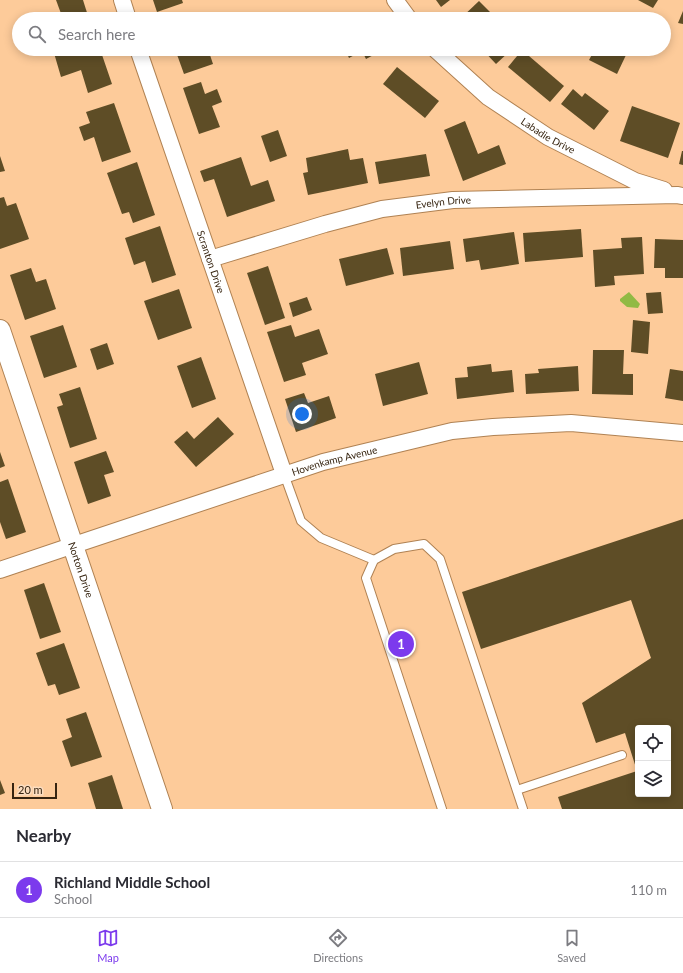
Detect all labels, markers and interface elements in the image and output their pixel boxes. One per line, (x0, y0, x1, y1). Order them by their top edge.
search box (12, 12, 671, 56)
icon: search (26, 23, 48, 45)
text: Search here (58, 25, 135, 43)
street label: Labadie Drive (519, 115, 577, 156)
street label: Evelyn Drive (415, 194, 471, 211)
street label: Scranton Drive (195, 229, 227, 295)
your location (292, 404, 312, 424)
street label: Hovenkamp Avenue (290, 443, 378, 478)
street label: Norton Drive (66, 540, 96, 599)
pin: 1 (388, 629, 414, 659)
map controls (635, 725, 671, 797)
button: locate (635, 725, 671, 761)
button: layers (635, 761, 671, 797)
scale bar (12, 781, 57, 800)
text: 20 m (18, 783, 43, 796)
text: Nearby (16, 825, 71, 846)
text: Richland Middle School (54, 873, 210, 891)
text: 1 (25, 882, 33, 898)
text: 110 m (630, 882, 667, 898)
text: School (54, 891, 92, 907)
tab: Map (97, 927, 119, 964)
tab: Directions (313, 927, 363, 964)
tab: Saved (557, 927, 586, 964)

